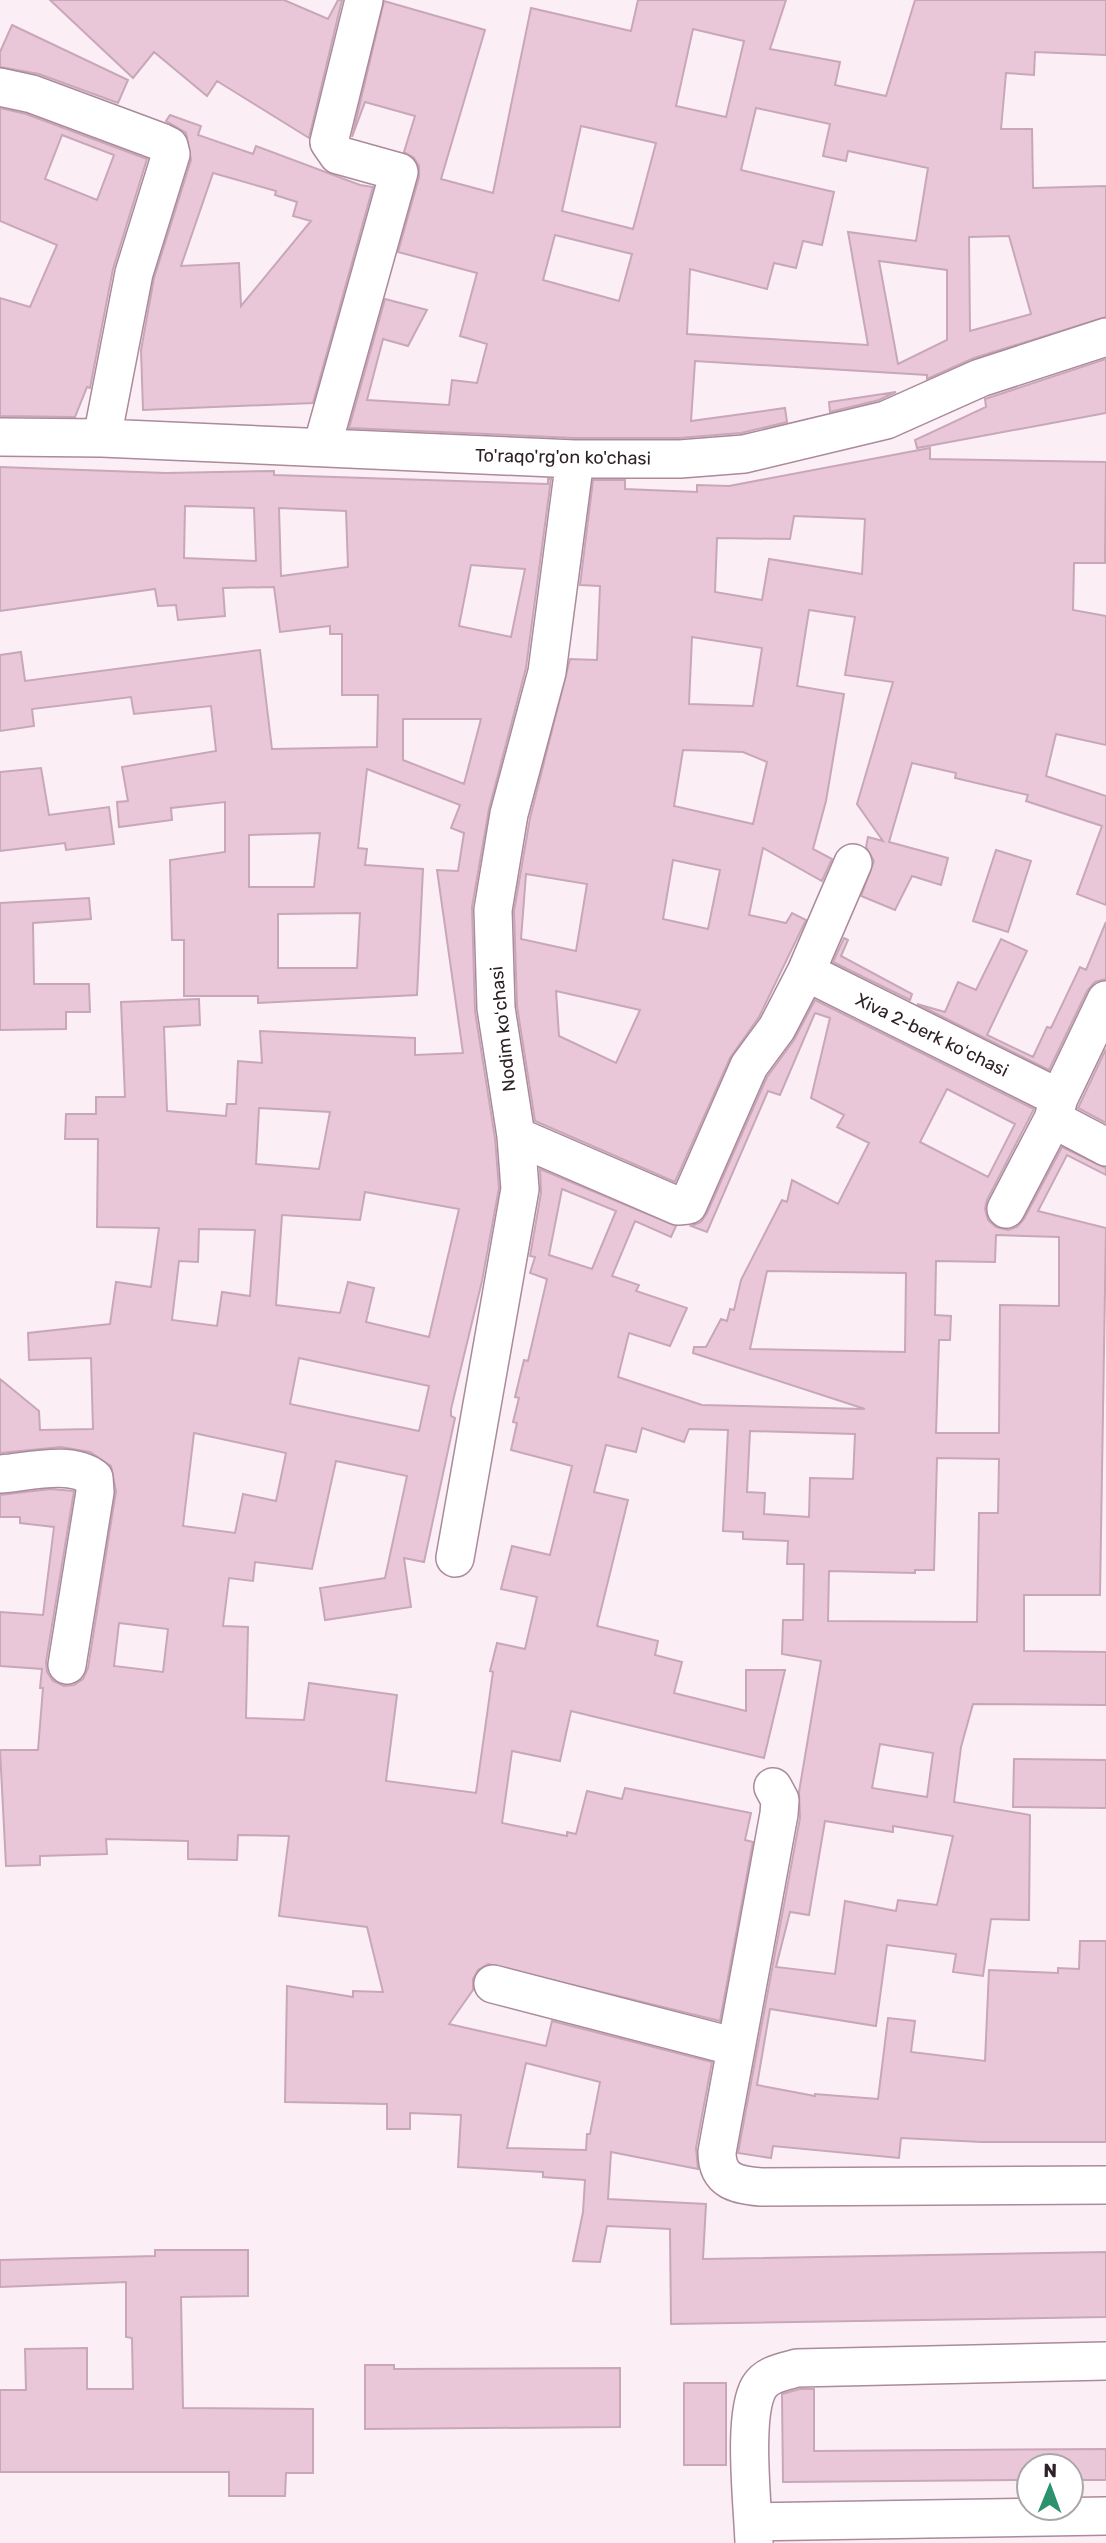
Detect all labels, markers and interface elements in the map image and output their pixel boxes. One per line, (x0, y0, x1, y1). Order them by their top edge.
street label: To'raqo'rg'on ko'chasi (475, 444, 651, 470)
street label: Nodim koʻchasi (485, 965, 521, 1093)
street label: Xiva 2-berk koʻchasi (852, 988, 1012, 1082)
north arrow (1015, 2452, 1085, 2522)
text: N (1043, 2459, 1057, 2482)

